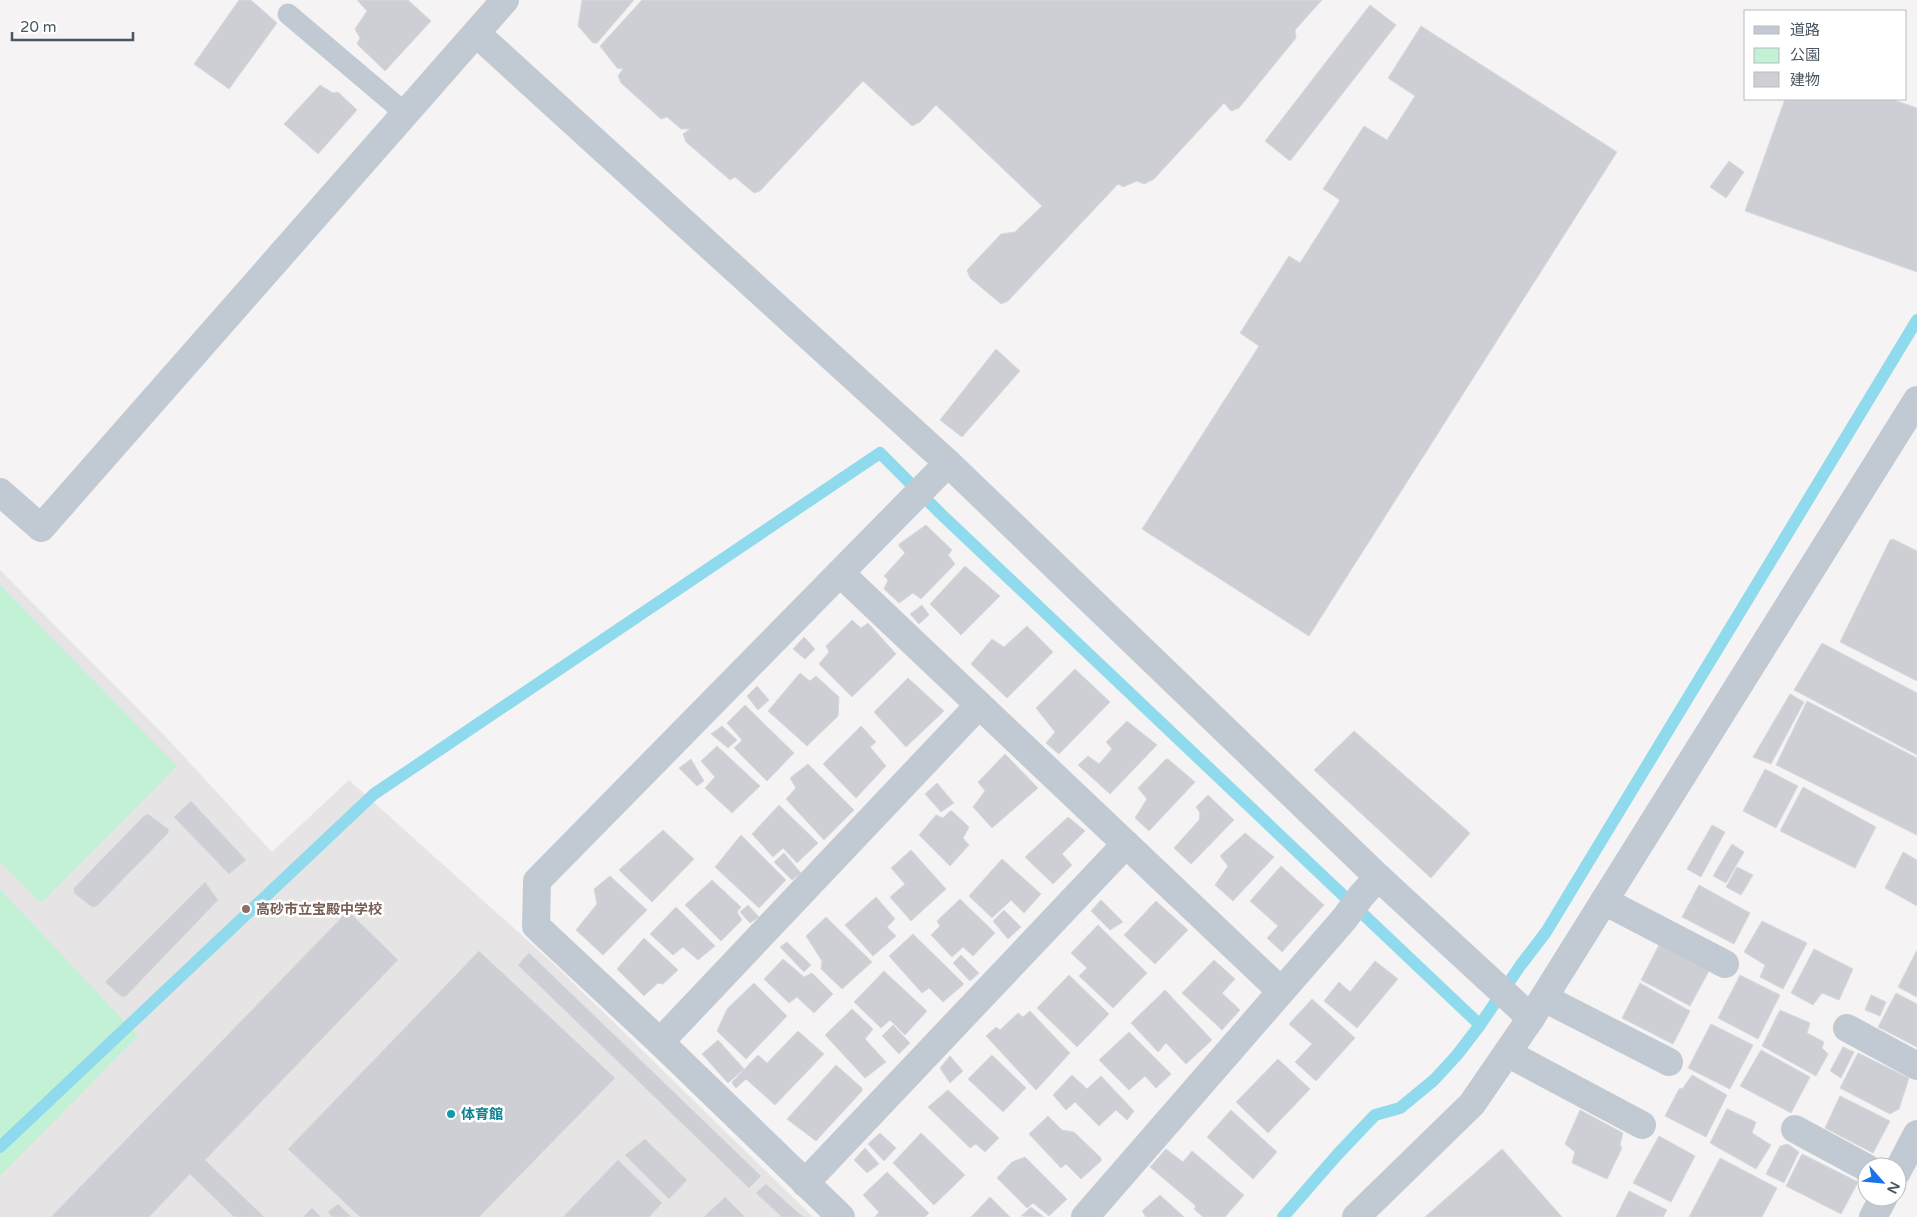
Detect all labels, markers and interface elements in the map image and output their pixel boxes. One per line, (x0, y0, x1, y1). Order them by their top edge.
scale bar (12, 10, 134, 42)
legend (1744, 10, 1907, 100)
text: 20 m (20, 18, 57, 36)
text: 道路 (1790, 21, 1820, 39)
text: 公園 (1790, 46, 1820, 64)
text: 建物 (1790, 71, 1820, 89)
place label: 高砂市立宝殿中学校 (256, 901, 382, 918)
marker: 高砂市立宝殿中学校 (240, 903, 252, 915)
place label: 体育館 (461, 1106, 503, 1123)
marker: 体育館 (445, 1108, 457, 1120)
north arrow (1857, 1157, 1907, 1207)
text: N (1883, 1179, 1903, 1197)

